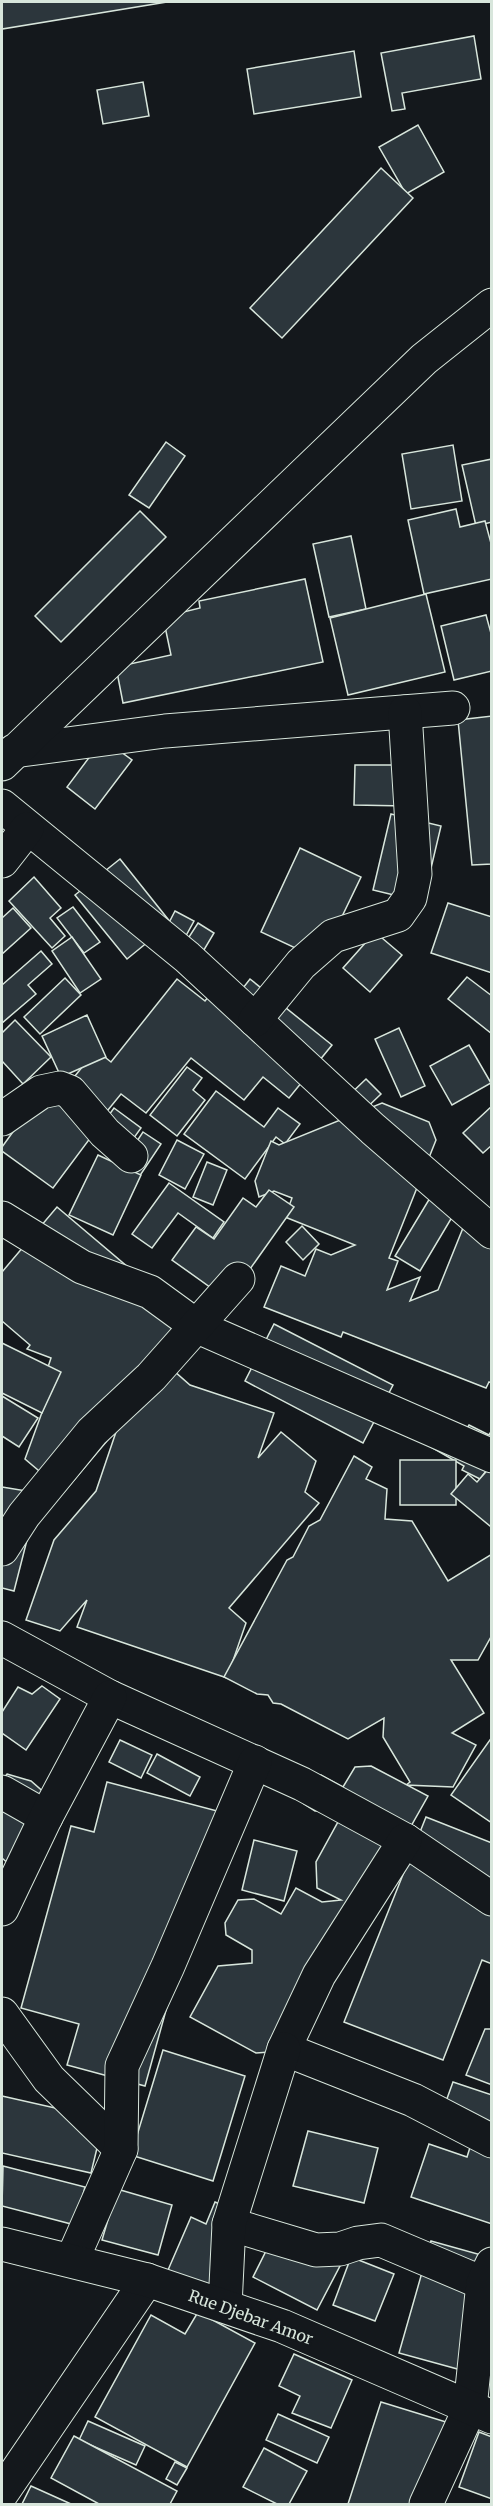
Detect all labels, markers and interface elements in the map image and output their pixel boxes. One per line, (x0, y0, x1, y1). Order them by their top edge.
street label: Rue Djebar Amor (186, 2285, 316, 2349)

